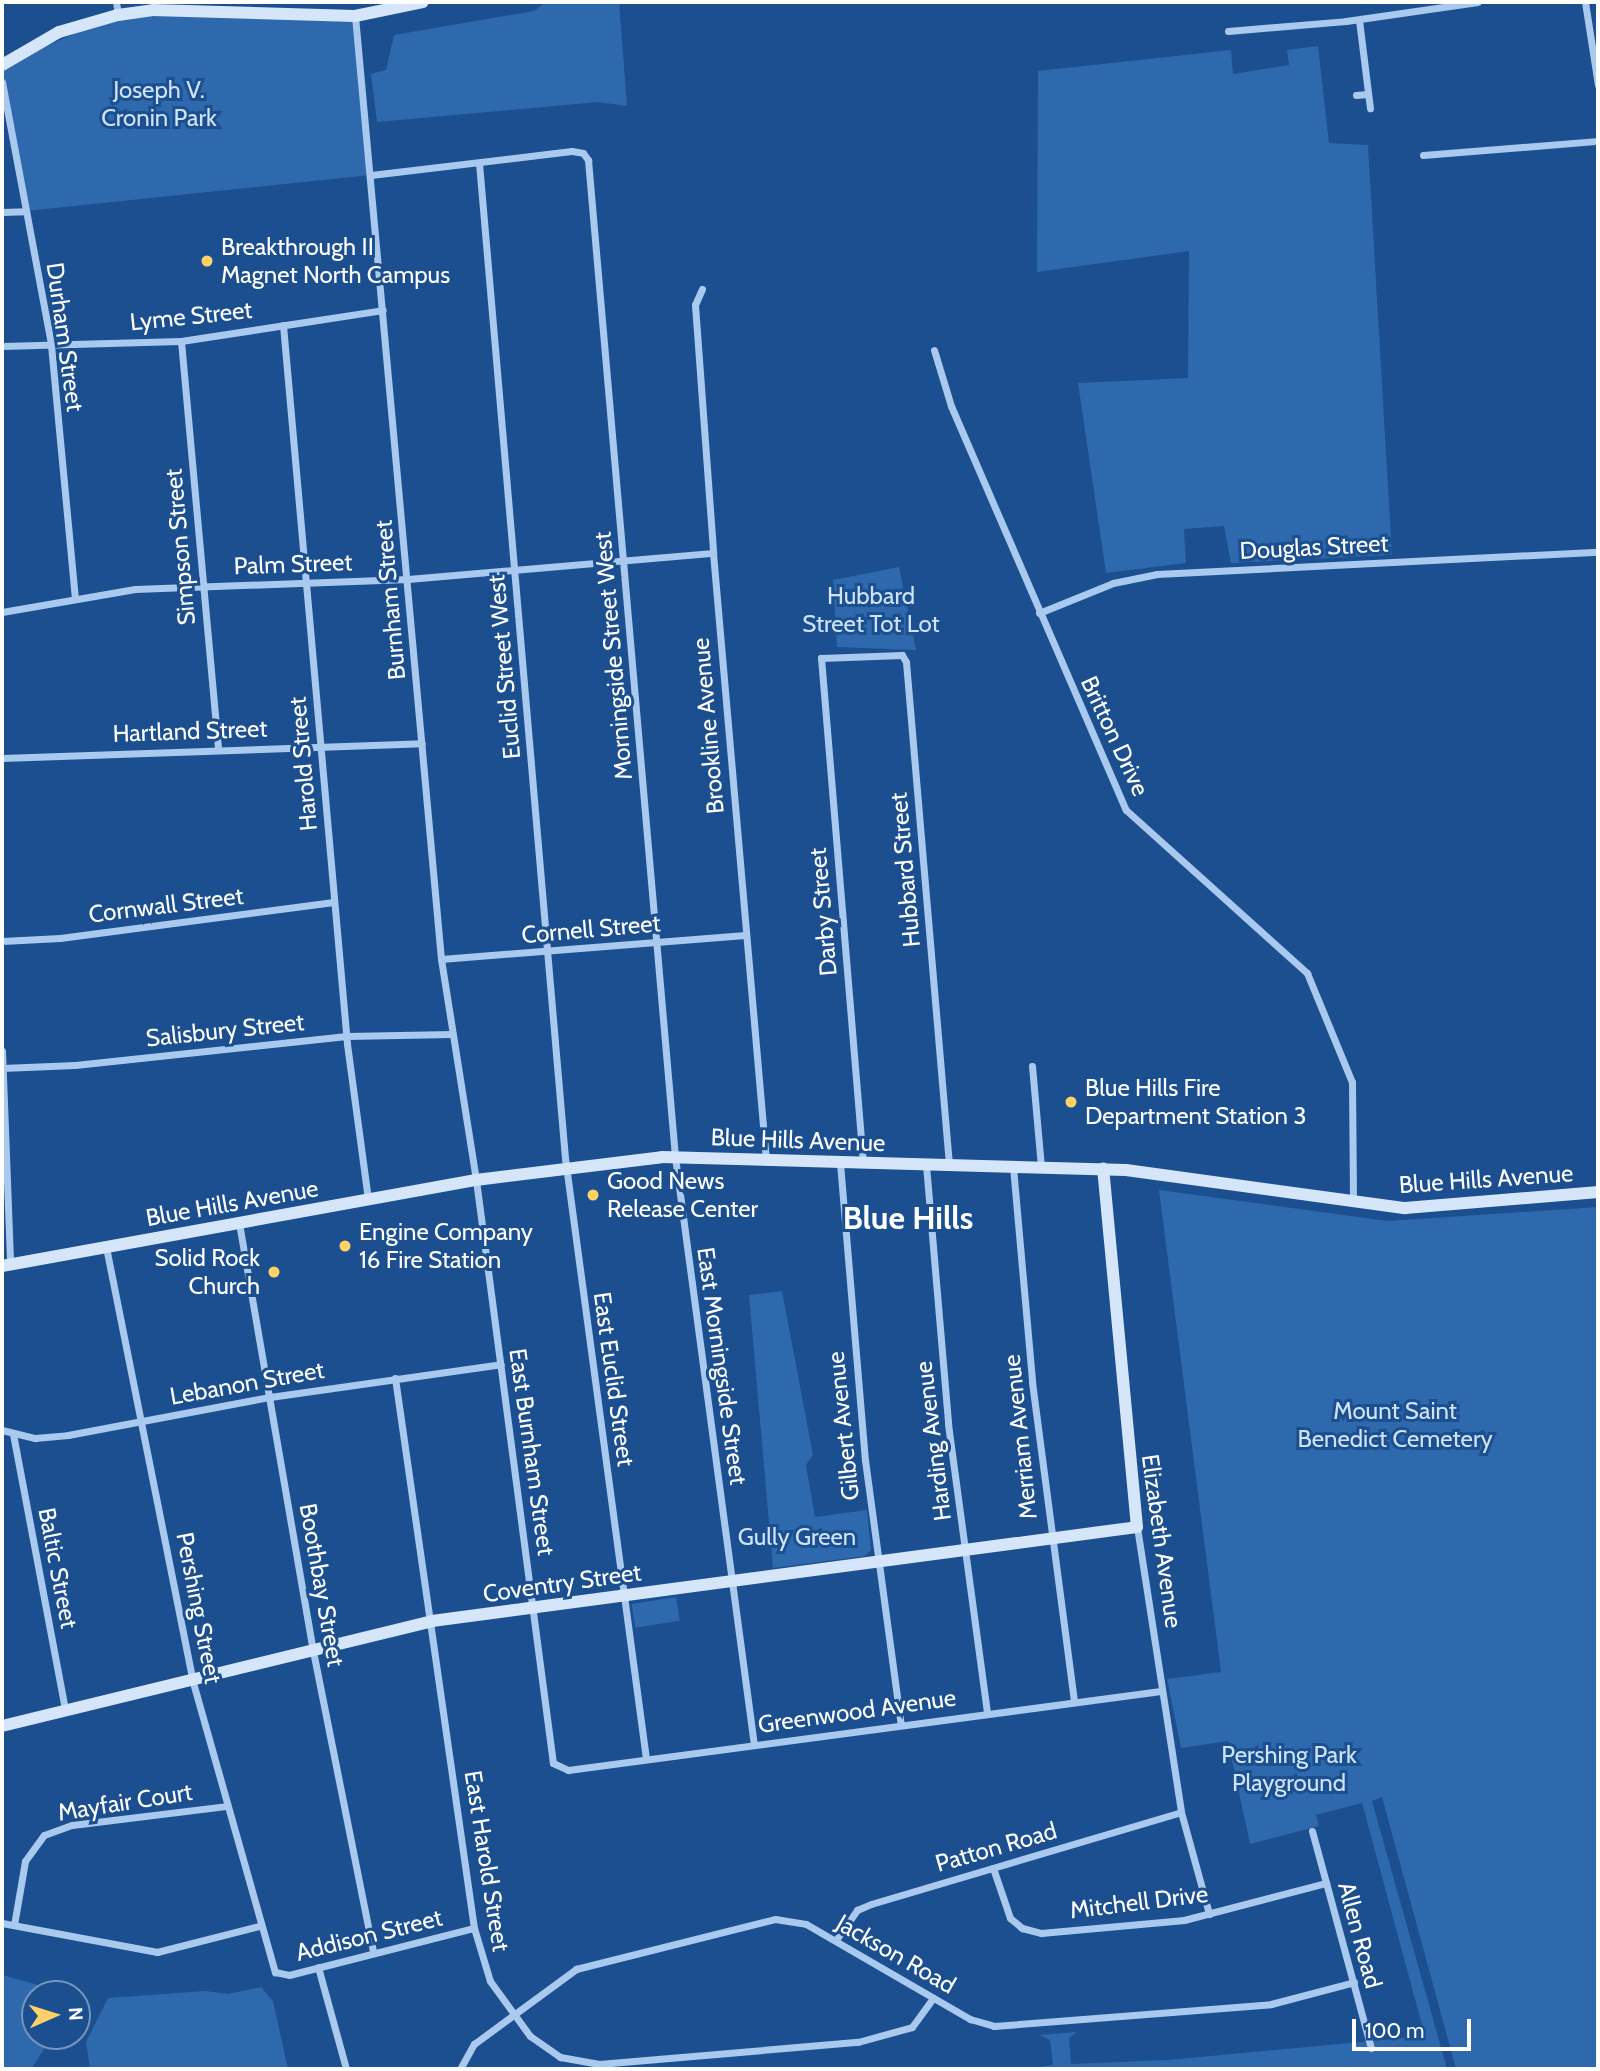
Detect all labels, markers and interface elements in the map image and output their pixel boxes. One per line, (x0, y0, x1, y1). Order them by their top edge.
park label: Joseph V. Cronin Park (101, 76, 217, 132)
place label: Breakthrough II Magnet North Campus (221, 233, 450, 289)
marker: Breakthrough II Magnet North Campus (199, 253, 215, 269)
street label: Durham Street (40, 261, 90, 413)
street label: Lyme Street (128, 295, 254, 337)
street label: Simpson Street (159, 468, 201, 626)
street label: Burnham Street (369, 519, 411, 681)
street label: Douglas Street (1239, 529, 1389, 565)
street label: Morningside Street West (588, 531, 638, 781)
street label: Palm Street (233, 548, 353, 580)
street label: Euclid Street West (482, 574, 526, 760)
park label: Hubbard Street Tot Lot (802, 582, 940, 638)
street label: Brookline Avenue (686, 637, 730, 815)
street label: Britton Drive (1075, 672, 1155, 800)
street label: Harold Street (283, 696, 323, 832)
street label: Hartland Street (112, 714, 268, 748)
street label: Hubbard Street (884, 791, 926, 949)
street label: Darby Street (803, 847, 843, 977)
street label: Cornwall Street (87, 881, 245, 929)
street label: Cornell Street (520, 909, 662, 949)
street label: Salisbury Street (144, 1007, 306, 1053)
place label: Blue Hills Fire Department Station 3 (1085, 1074, 1306, 1130)
marker: Blue Hills Fire Department Station 3 (1063, 1094, 1079, 1110)
street label: Blue Hills Avenue (710, 1123, 886, 1157)
street label: Blue Hills Avenue (1398, 1159, 1574, 1199)
place label: Good News Release Center (607, 1167, 758, 1223)
street label: Blue Hills Avenue (143, 1174, 321, 1232)
marker: Good News Release Center (585, 1187, 601, 1203)
district label: Blue Hills (843, 1199, 973, 1237)
place label: Engine Company 16 Fire Station (359, 1218, 533, 1274)
marker: Engine Company 16 Fire Station (337, 1238, 353, 1254)
place label: Solid Rock Church (154, 1244, 260, 1300)
street label: East Morningside Street (691, 1245, 753, 1487)
marker: Solid Rock Church (266, 1264, 282, 1280)
street label: East Euclid Street (588, 1290, 640, 1468)
street label: East Burnham Street (503, 1347, 561, 1557)
street label: Gilbert Avenue (821, 1350, 865, 1502)
street label: Merriam Avenue (997, 1353, 1043, 1521)
street label: Lebanon Street (168, 1355, 326, 1411)
street label: Harding Avenue (909, 1359, 957, 1523)
park label: Mount Saint Benedict Cemetery (1297, 1397, 1493, 1453)
street label: Elizabeth Avenue (1136, 1452, 1188, 1630)
street label: Boothbay Street (293, 1501, 351, 1669)
street label: Baltic Street (32, 1505, 84, 1631)
park label: Gully Green (738, 1523, 856, 1551)
street label: Pershing Street (170, 1530, 228, 1686)
street label: Coventry Street (481, 1558, 643, 1608)
street label: Greenwood Avenue (756, 1683, 958, 1739)
park label: Pershing Park Playground (1221, 1741, 1357, 1797)
street label: East Harold Street (458, 1768, 516, 1954)
street label: Mayfair Court (56, 1777, 194, 1827)
street label: Patton Road (932, 1816, 1060, 1878)
street label: Mitchell Drive (1068, 1879, 1210, 1925)
street label: Allen Road (1332, 1879, 1388, 1991)
street label: Addison Street (293, 1903, 445, 1967)
street label: Jackson Road (831, 1908, 961, 2000)
north arrow (21, 1980, 91, 2050)
scale bar (1355, 2004, 1474, 2048)
text: N (64, 2007, 87, 2021)
text: 100 m (1365, 2018, 1424, 2043)

